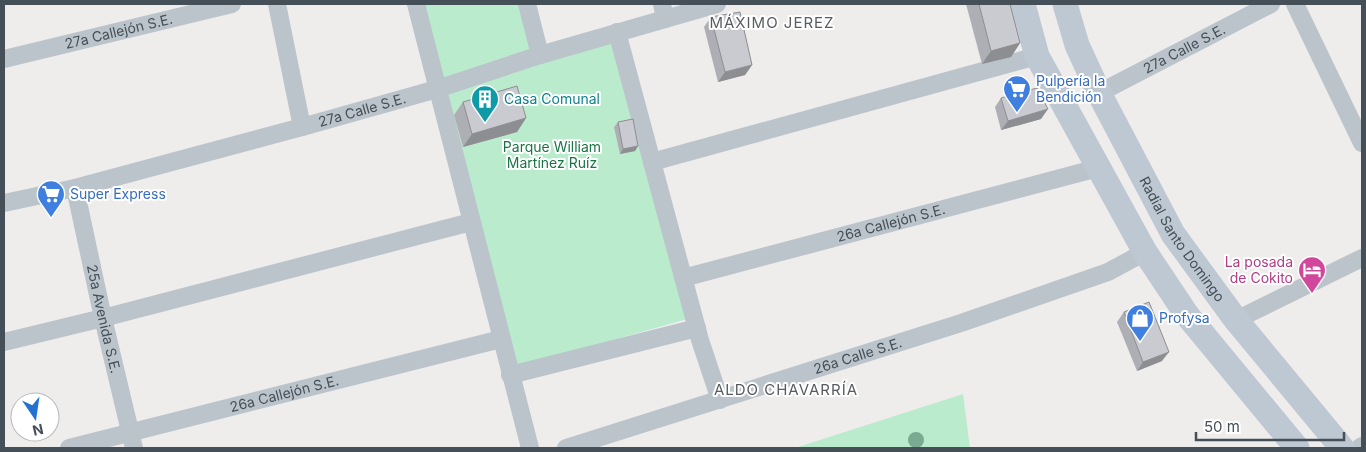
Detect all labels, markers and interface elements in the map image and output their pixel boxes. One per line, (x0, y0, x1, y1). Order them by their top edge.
street label: 27a Callejón S.E. (63, 10, 174, 52)
district label: MÁXIMO JEREZ (709, 13, 835, 32)
street label: 27a Calle S.E. (1140, 20, 1228, 77)
place label: Pulpería la Bendición (1036, 72, 1105, 105)
supermarket icon: Pulpería la Bendición (1002, 74, 1032, 113)
building icon: Casa Comunal (470, 84, 500, 123)
street label: 27a Calle S.E. (316, 89, 408, 130)
place label: Casa Comunal (504, 90, 600, 107)
park label: Parque William Martínez Ruíz (503, 138, 601, 171)
street label: Radial Santo Domingo (1136, 174, 1229, 305)
supermarket icon: Super Express (36, 179, 66, 218)
place label: Super Express (70, 185, 166, 202)
street label: 26a Callejón S.E. (835, 200, 947, 245)
place label: La posada de Cokito (1225, 253, 1293, 286)
hotel icon: La posada de Cokito (1297, 255, 1327, 294)
street label: 25a Avenida S.E. (84, 263, 125, 375)
shop icon: Profysa (1125, 303, 1155, 342)
place label: Profysa (1159, 309, 1210, 326)
street label: 26a Calle S.E. (811, 333, 904, 377)
street label: 26a Callejón S.E. (228, 371, 340, 415)
district label: ALDO CHAVARRÍA (714, 380, 858, 399)
north arrow (10, 392, 60, 442)
scale bar (1196, 410, 1344, 442)
text: 50 m (1204, 417, 1240, 436)
text: N (31, 421, 45, 440)

